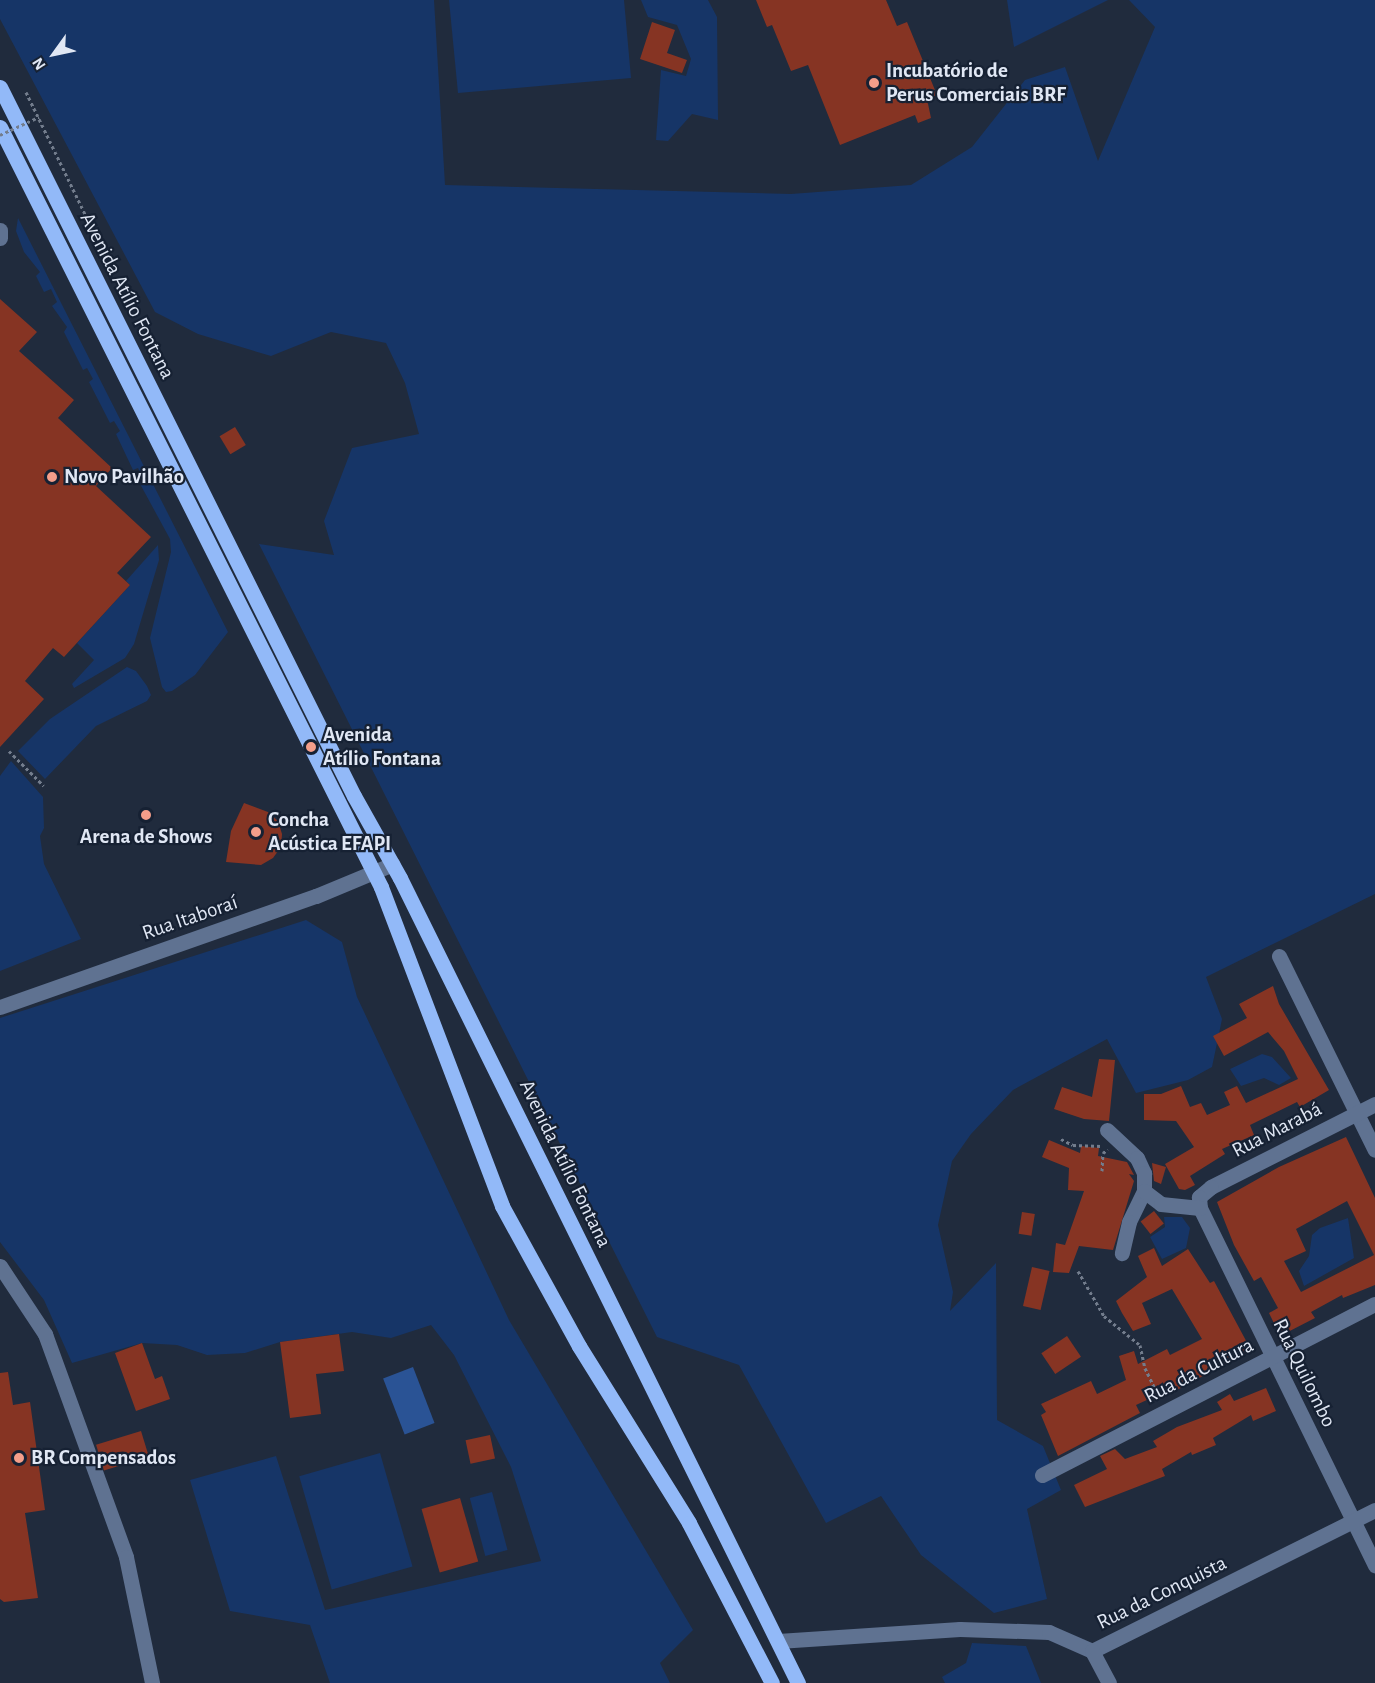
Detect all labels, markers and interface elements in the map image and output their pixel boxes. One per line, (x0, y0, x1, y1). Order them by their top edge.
north arrow (24, 24, 84, 84)
text: N (29, 55, 49, 73)
place label: Incubatório de Perus Comerciais BRF (886, 58, 1066, 108)
marker: Incubatório de Perus Comerciais BRF (867, 76, 881, 90)
street label: Avenida Atílio Fontana (74, 209, 180, 383)
place label: Novo Pavilhão (64, 464, 184, 490)
marker: Novo Pavilhão (45, 470, 59, 484)
place label: Avenida Atílio Fontana (323, 722, 441, 772)
marker: Avenida Atílio Fontana (304, 740, 318, 754)
place label: Concha Acústica EFAPI (268, 807, 391, 857)
marker: Arena de Shows (139, 808, 153, 822)
place label: Arena de Shows (80, 824, 212, 850)
marker: Concha Acústica EFAPI (249, 825, 263, 839)
street label: Rua Itaboraí (139, 890, 241, 946)
street label: Avenida Atílio Fontana (513, 1076, 617, 1252)
street label: Rua Marabá (1228, 1097, 1326, 1163)
street label: Rua Quilombo (1267, 1315, 1341, 1431)
street label: Rua da Cultura (1140, 1333, 1258, 1409)
place label: BR Compensados (31, 1445, 176, 1471)
marker: BR Compensados (12, 1451, 26, 1465)
street label: Rua da Conquista (1093, 1551, 1231, 1635)

